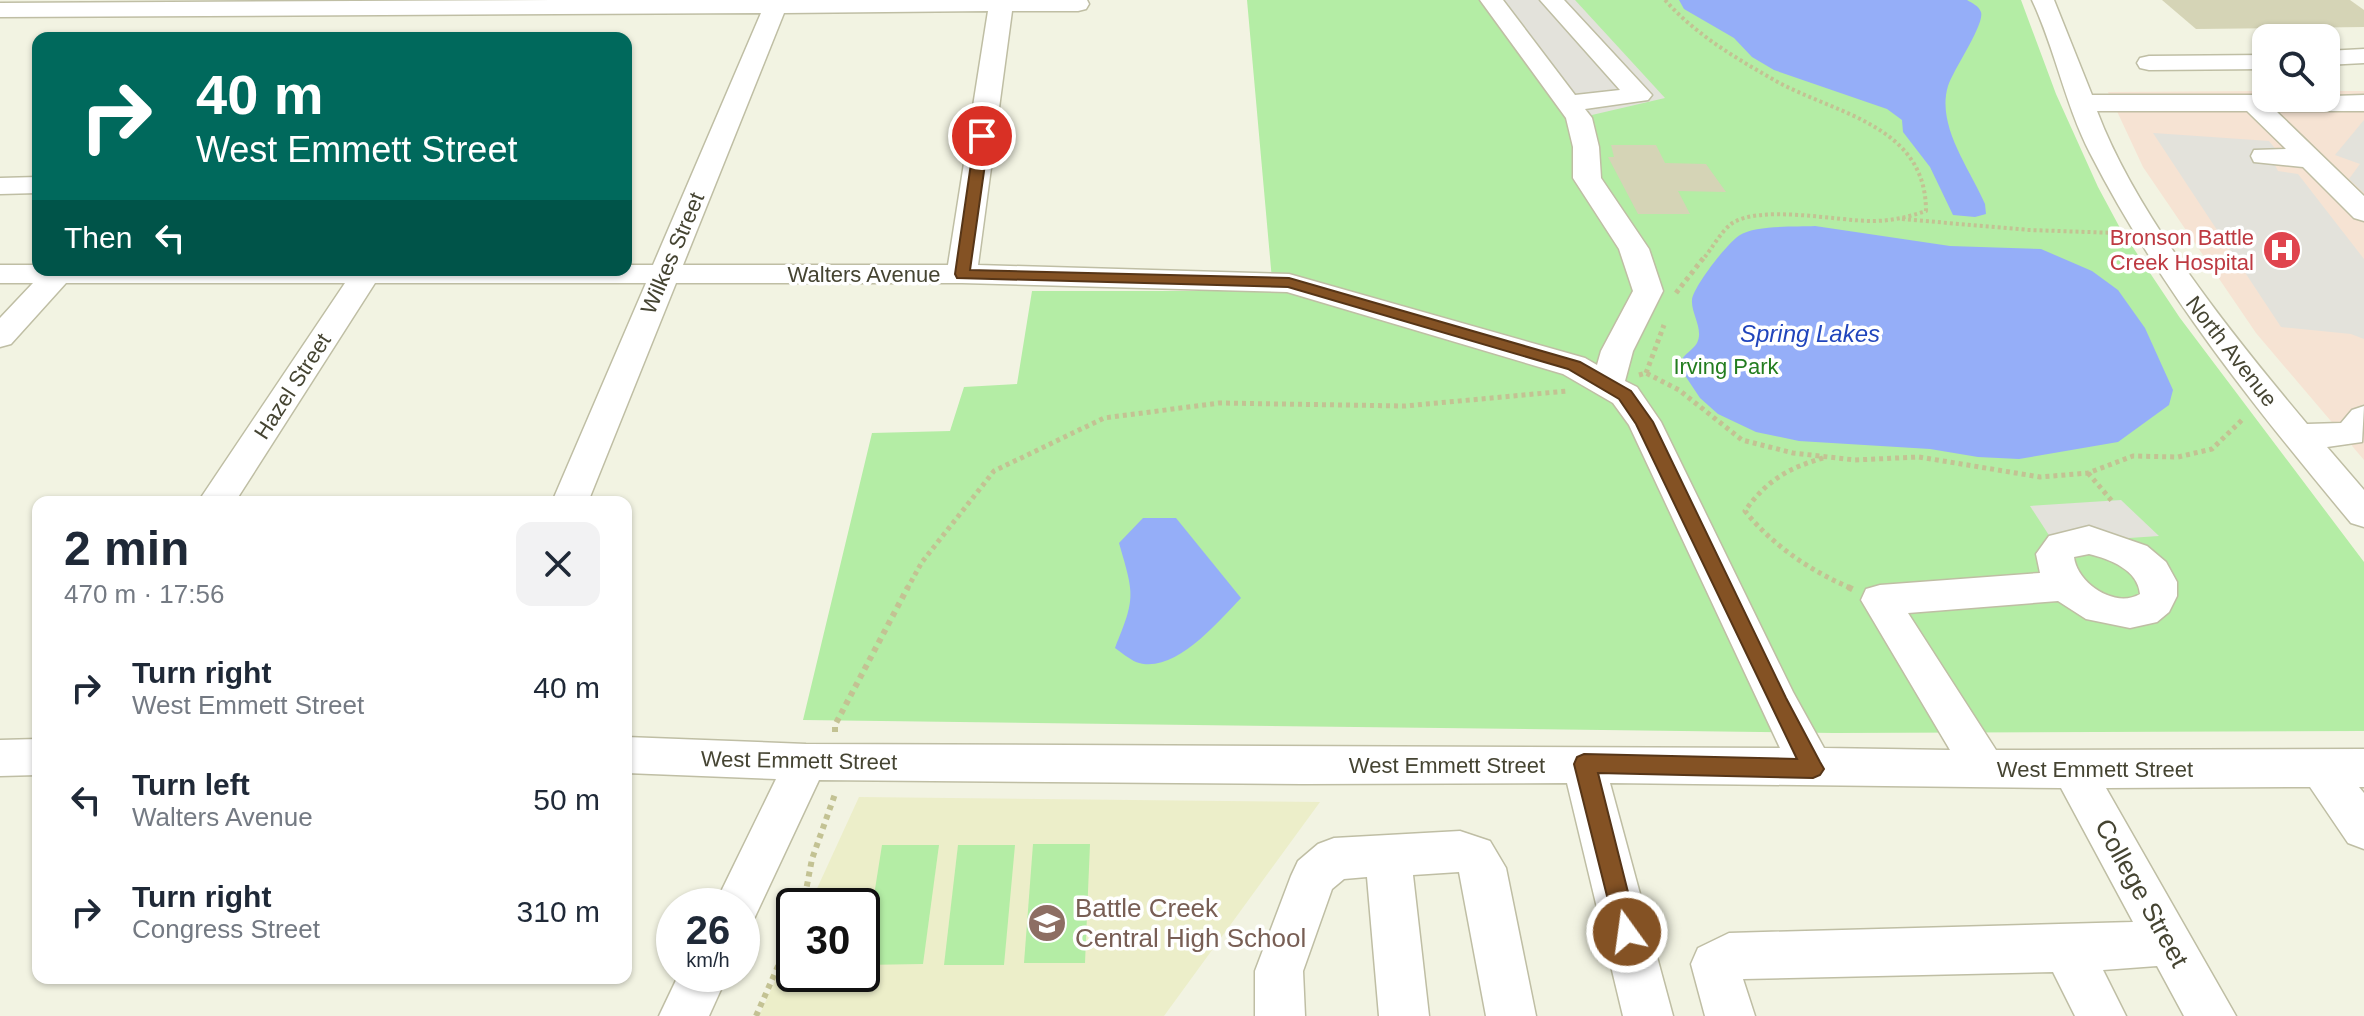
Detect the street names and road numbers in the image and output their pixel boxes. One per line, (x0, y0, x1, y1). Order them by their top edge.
street label: Wilkes Street (636, 189, 709, 318)
street label: Walters Avenue (788, 262, 940, 287)
street label: North Avenue (2181, 291, 2282, 411)
street label: Hazel Street (249, 329, 336, 444)
street label: West Emmett Street (701, 746, 897, 775)
street label: West Emmett Street (1349, 753, 1545, 778)
street label: West Emmett Street (1997, 757, 2193, 782)
street label: College Street (2089, 814, 2195, 973)

